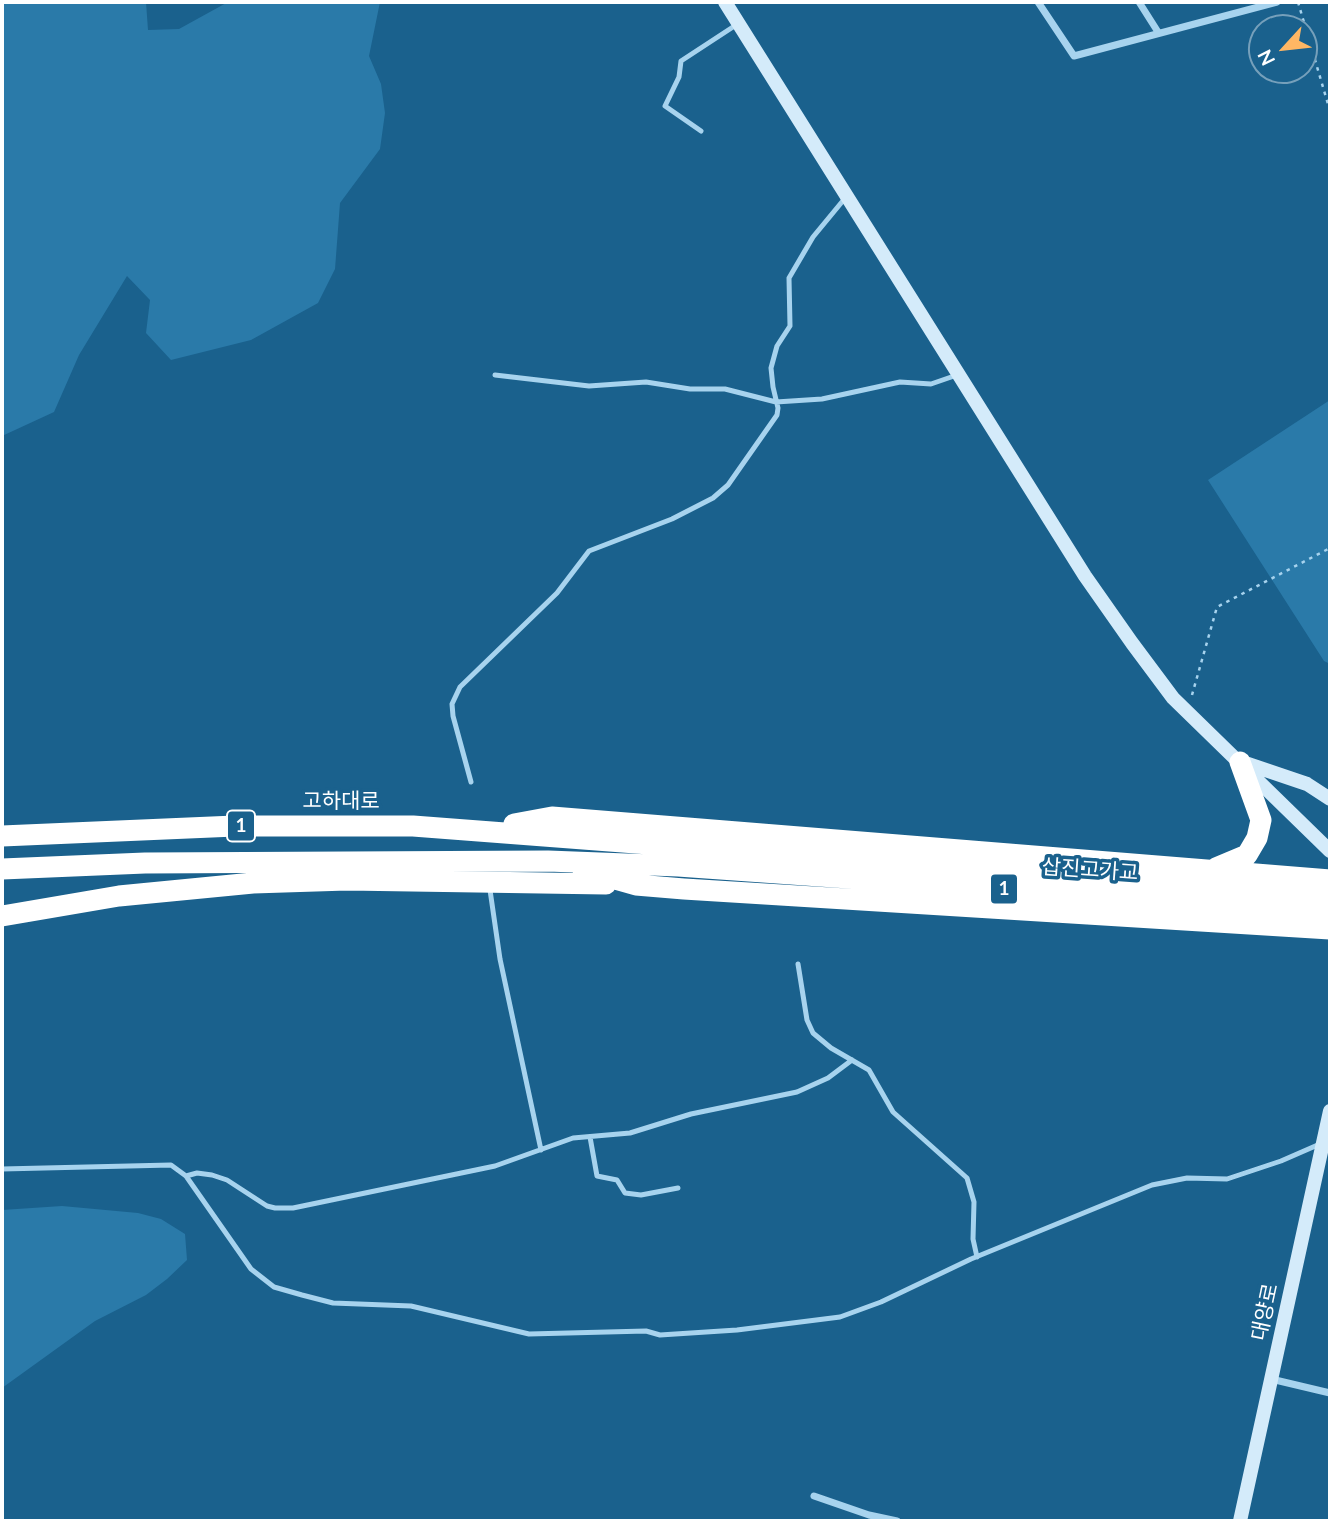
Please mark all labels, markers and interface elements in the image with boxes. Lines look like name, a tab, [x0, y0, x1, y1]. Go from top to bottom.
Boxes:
north arrow	[1248, 14, 1318, 84]
text: N	[1252, 46, 1279, 70]
street label: 고하대로	[302, 788, 380, 814]
road number: 1	[227, 810, 255, 842]
street label: 삽진고가교	[1041, 854, 1139, 886]
road number: 1	[990, 874, 1018, 904]
street label: 대양로	[1247, 1281, 1283, 1343]

